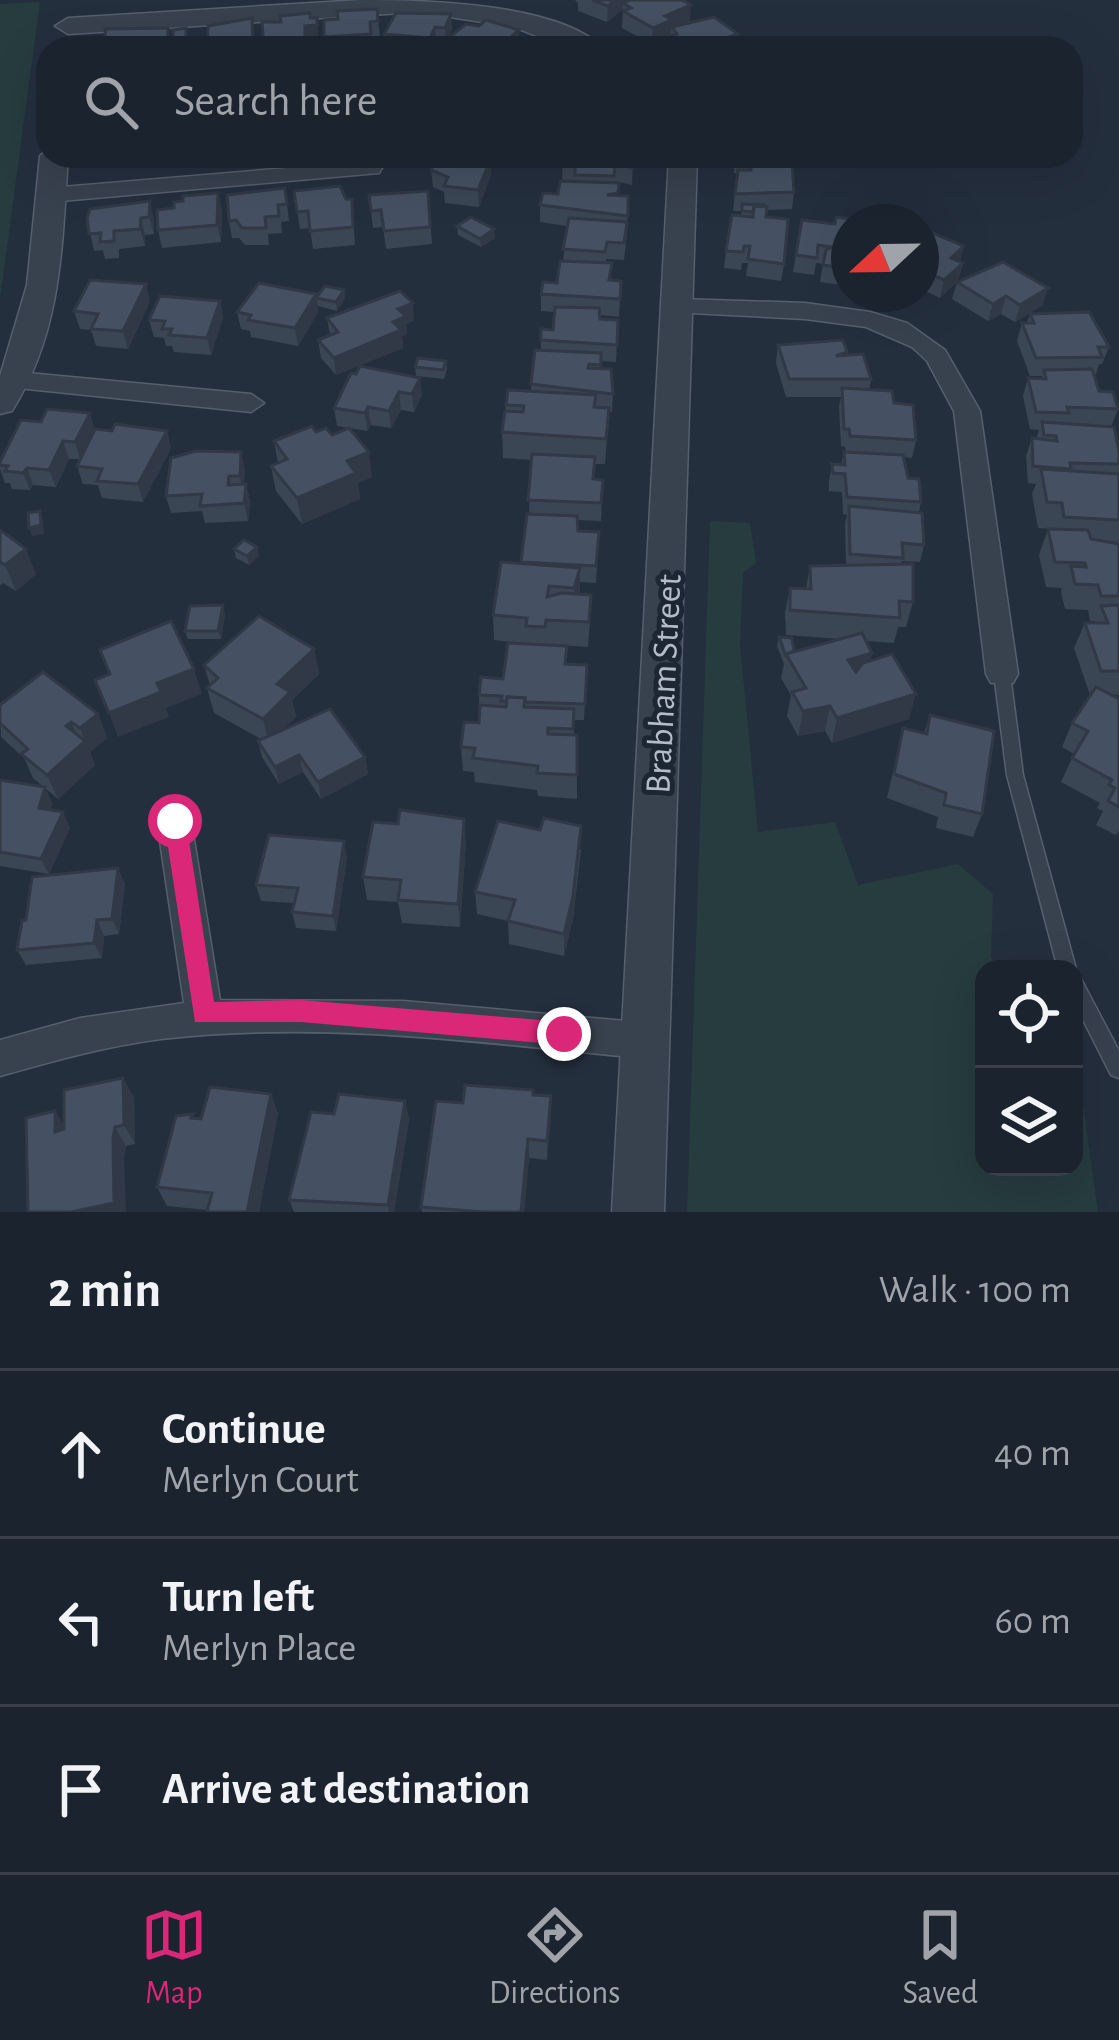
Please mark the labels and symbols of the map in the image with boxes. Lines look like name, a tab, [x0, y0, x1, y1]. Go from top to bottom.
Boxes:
north arrow	[831, 204, 939, 312]
street label: Brabham Street	[640, 573, 688, 795]
route start	[148, 794, 202, 848]
route end	[537, 1007, 591, 1061]

